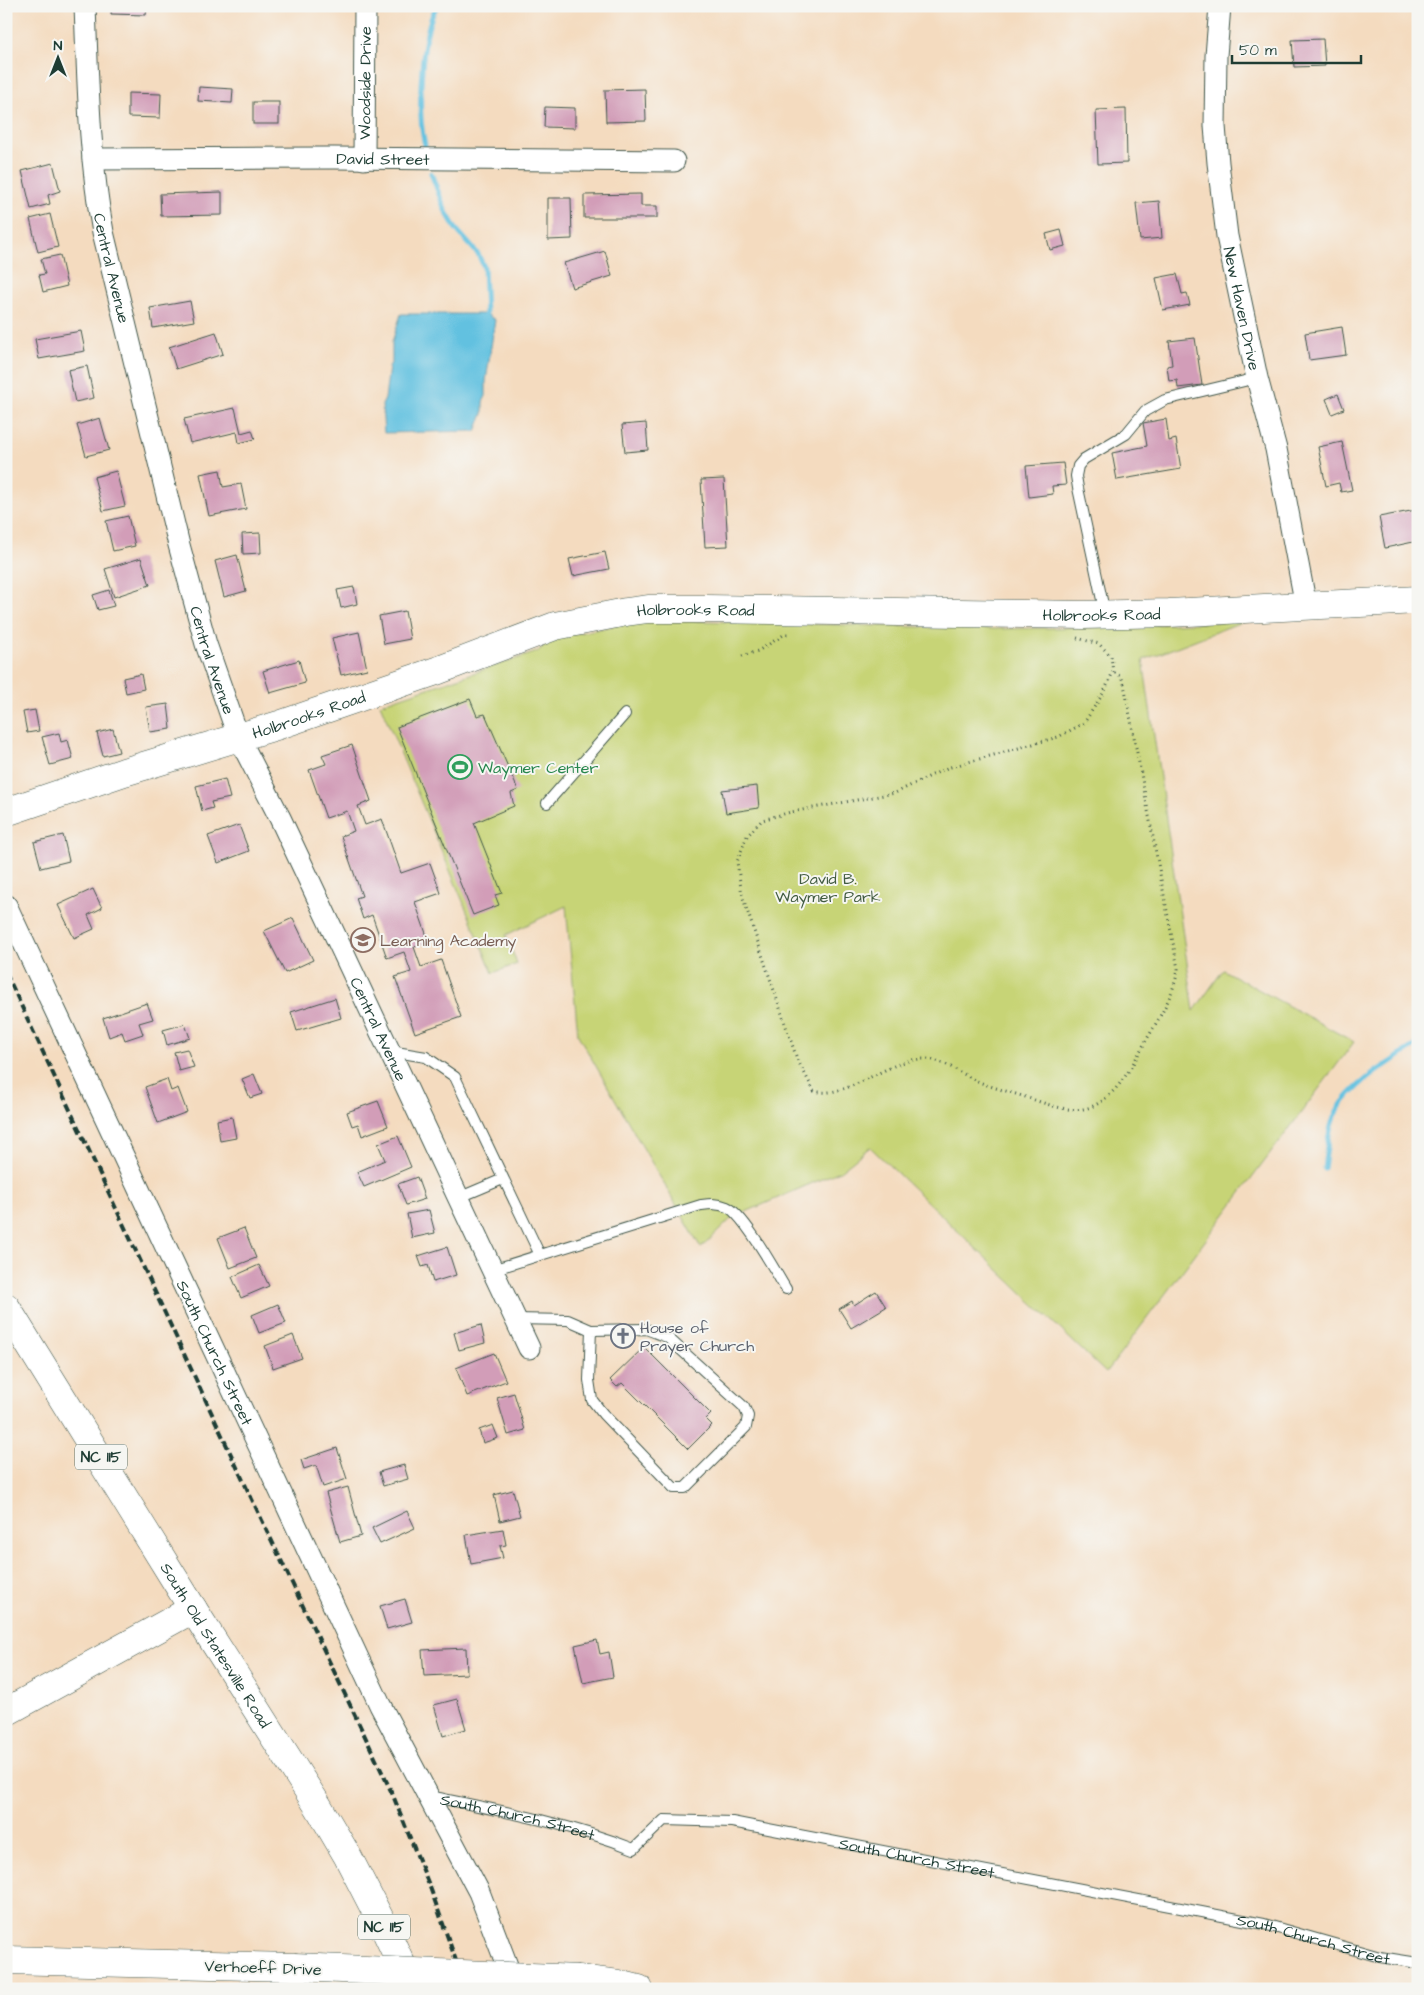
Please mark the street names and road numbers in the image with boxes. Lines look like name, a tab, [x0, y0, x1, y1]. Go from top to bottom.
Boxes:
street label: Woodside Drive	[354, 26, 377, 140]
street label: David Street	[336, 148, 430, 171]
street label: Central Avenue	[88, 212, 135, 326]
street label: New Haven Drive	[1218, 245, 1265, 373]
street label: Holbrooks Road	[635, 599, 755, 622]
street label: Holbrooks Road	[1042, 603, 1161, 627]
street label: Central Avenue	[184, 604, 240, 718]
street label: Holbrooks Road	[250, 686, 368, 744]
street label: Central Avenue	[344, 974, 412, 1085]
street label: South Church Street	[171, 1277, 258, 1430]
road number: NC 115	[75, 1444, 127, 1470]
street label: South Old Statesville Road	[155, 1559, 276, 1732]
street label: South Church Street	[438, 1789, 598, 1847]
street label: South Church Street	[837, 1833, 997, 1884]
street label: South Church Street	[1235, 1909, 1392, 1971]
road number: NC 115	[358, 1914, 410, 1940]
street label: Verhoeff Drive	[204, 1955, 322, 1981]

